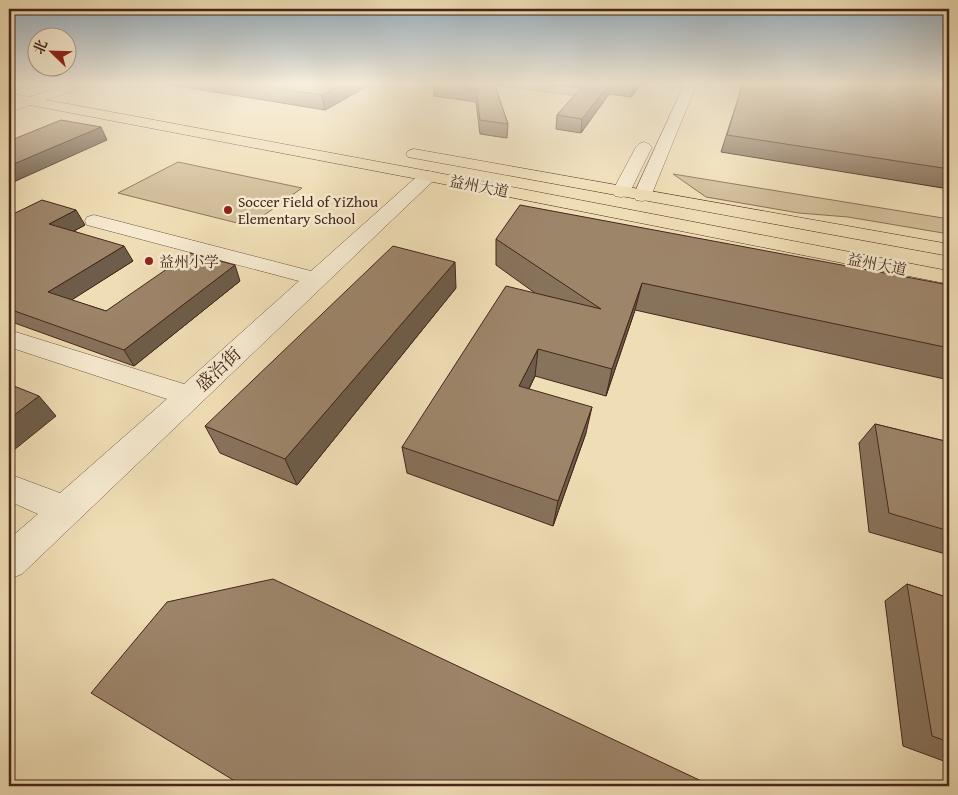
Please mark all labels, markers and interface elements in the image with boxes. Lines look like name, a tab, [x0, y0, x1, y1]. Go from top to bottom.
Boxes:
north arrow	[28, 28, 78, 78]
text: 北	[28, 37, 52, 57]
street label: 益州大道	[448, 170, 510, 202]
place label: Soccer Field of YiZhou Elementary School	[238, 191, 379, 229]
marker: Soccer Field of YiZhou Elementary School	[222, 204, 234, 216]
street label: 益州大道	[846, 248, 908, 280]
place label: 益州小学	[159, 251, 219, 272]
marker: 益州小学	[143, 255, 155, 267]
street label: 盛治街	[189, 341, 247, 397]

